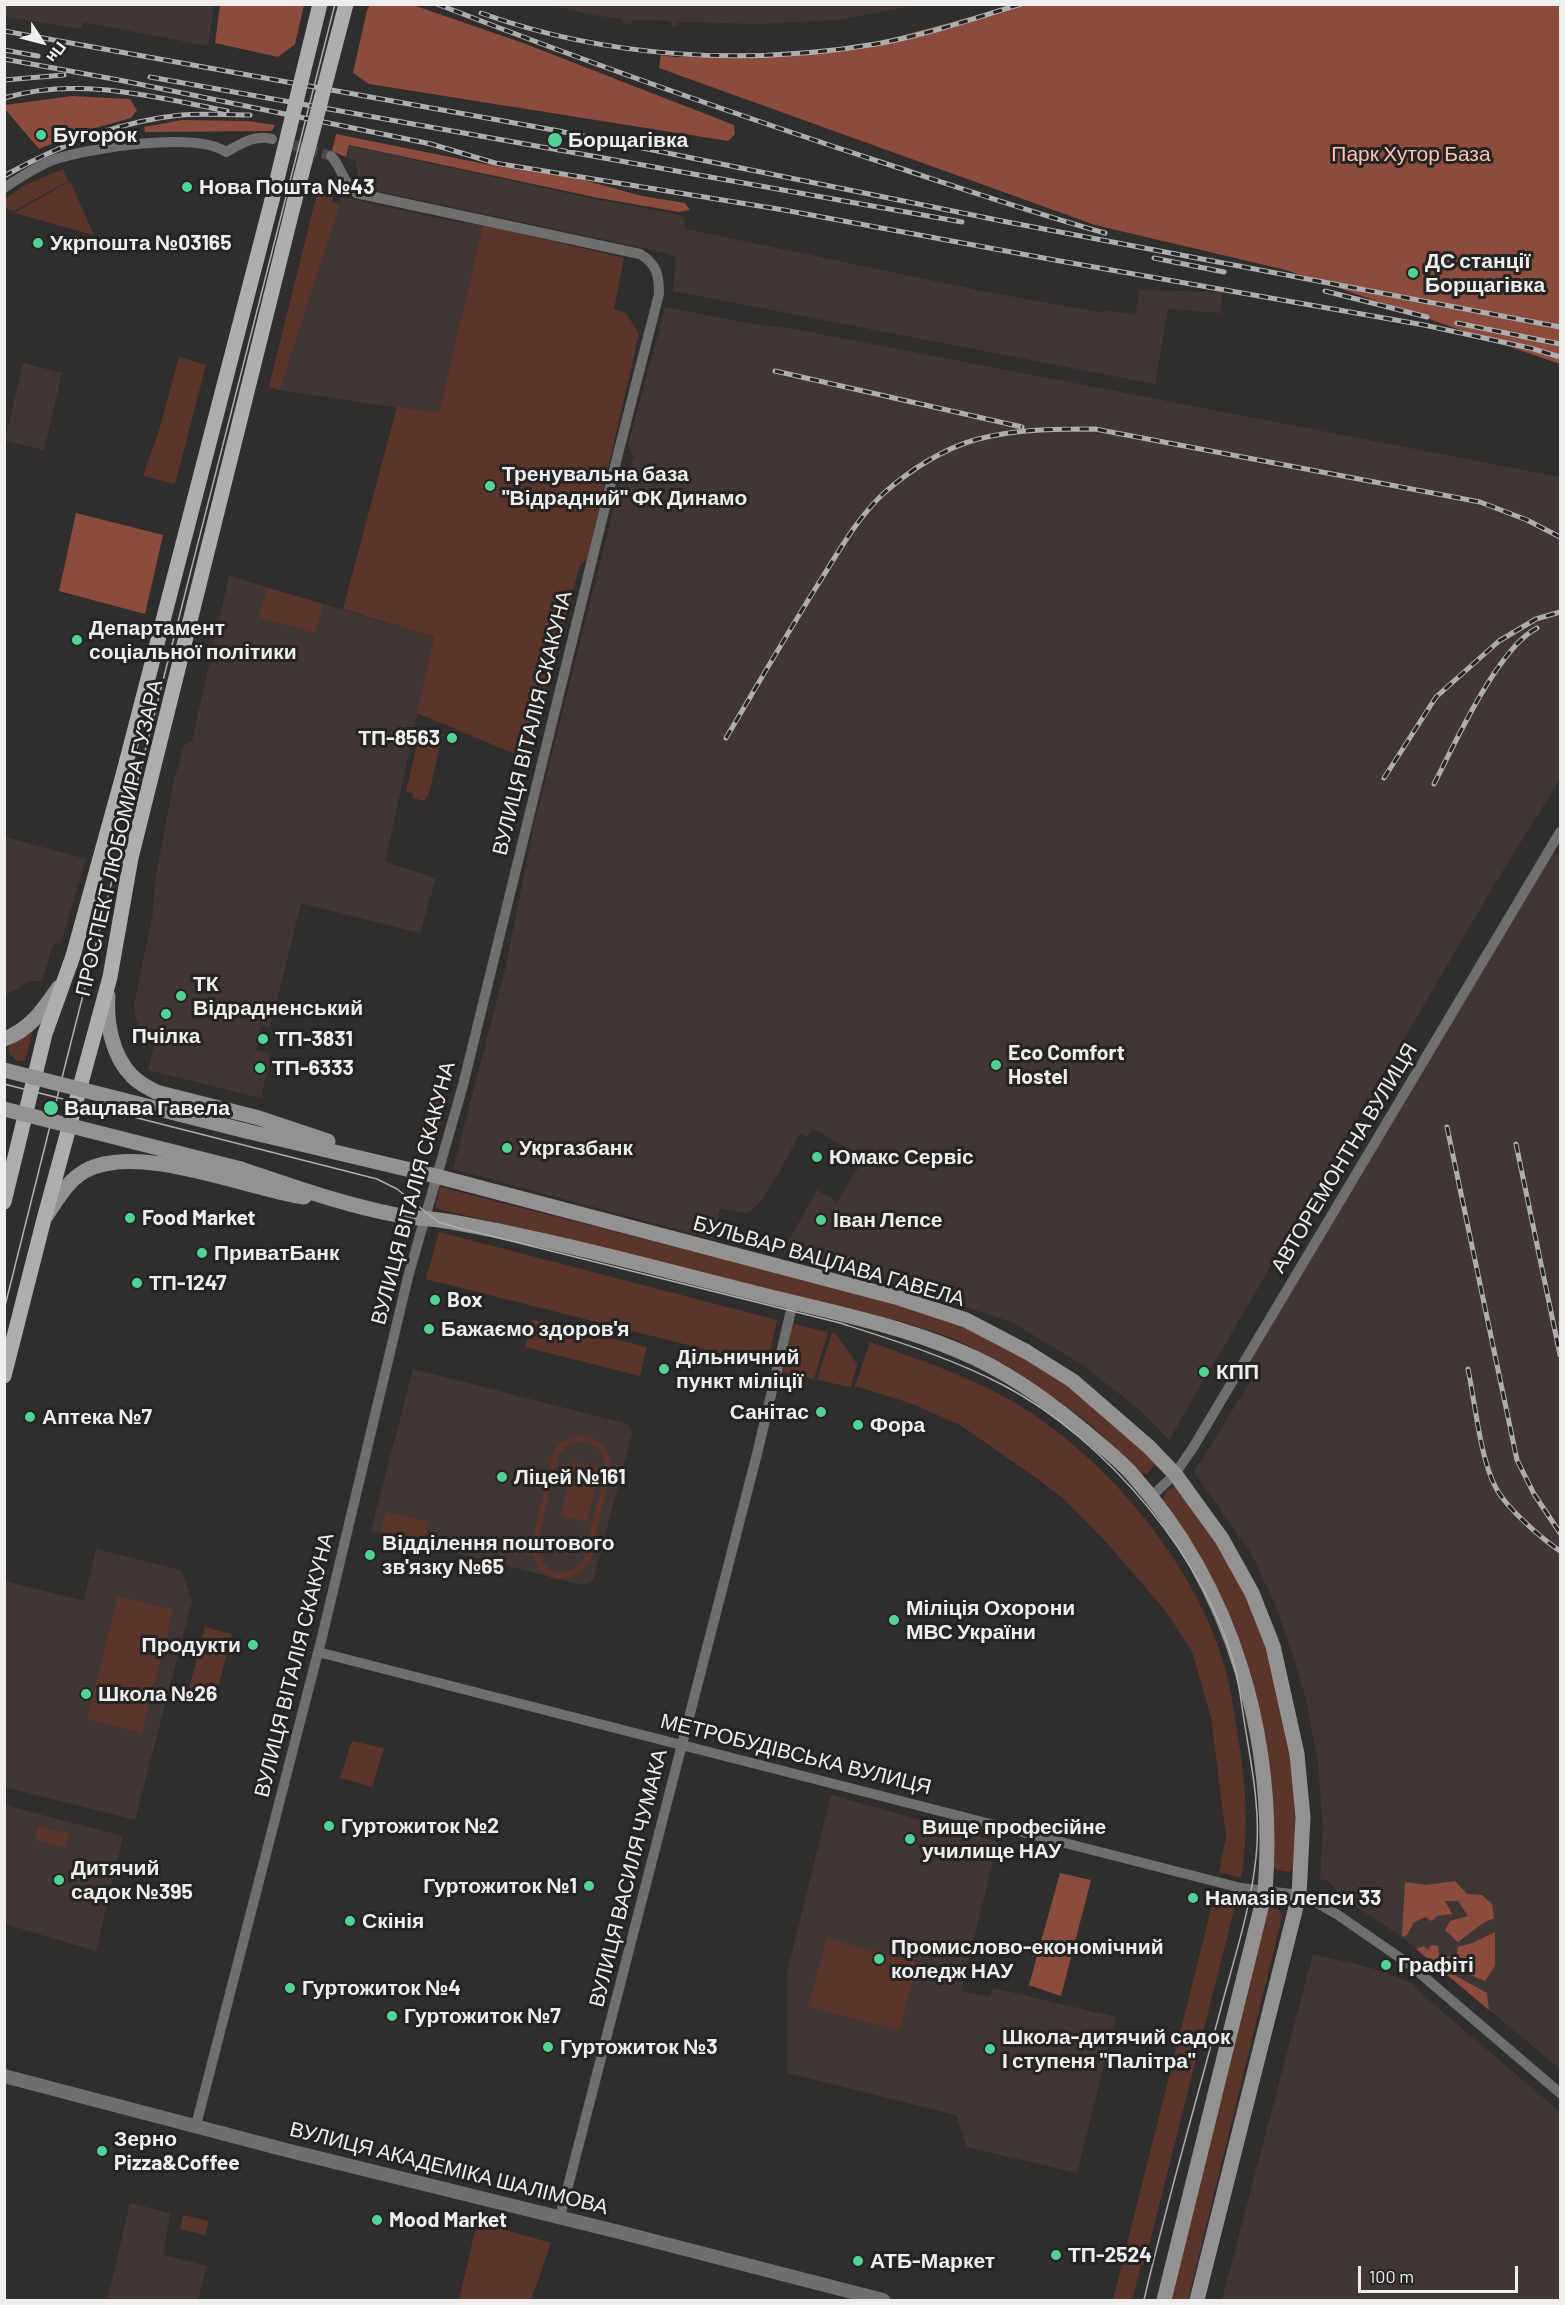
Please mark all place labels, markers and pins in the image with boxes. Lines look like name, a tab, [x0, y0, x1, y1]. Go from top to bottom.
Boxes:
place label: Бугорок	[53, 122, 137, 148]
place label: Борщагівка	[568, 127, 688, 153]
marker: Бугорок	[34, 128, 48, 142]
marker: Борщагівка	[546, 131, 564, 149]
place label: Нова Пошта №43	[199, 174, 375, 200]
marker: Нова Пошта №43	[180, 180, 194, 194]
place label: Укрпошта №03165	[50, 230, 231, 256]
marker: Укрпошта №03165	[31, 236, 45, 250]
place label: ДС станції Борщагівка	[1425, 248, 1545, 298]
marker: ДС станції Борщагівка	[1406, 266, 1420, 280]
place label: Тренувальна база "Відрадний" ФК Динамо	[502, 461, 747, 511]
marker: Тренувальна база "Відрадний" ФК Динамо	[483, 479, 497, 493]
place label: Департамент соціальної політики	[89, 615, 297, 665]
marker: Департамент соціальної політики	[70, 633, 84, 647]
place label: ТП-8563	[358, 725, 440, 751]
marker: ТП-8563	[445, 731, 459, 745]
place label: ТК Відрадненський	[193, 971, 363, 1021]
marker: ТК Відрадненський	[174, 989, 188, 1003]
marker: Пчілка	[159, 1007, 173, 1021]
place label: Пчілка	[132, 1023, 200, 1049]
place label: ТП-3831	[275, 1026, 353, 1052]
marker: ТП-3831	[256, 1032, 270, 1046]
place label: Eco Comfort Hostel	[1008, 1040, 1125, 1090]
place label: ТП-6333	[272, 1055, 354, 1081]
marker: Eco Comfort Hostel	[989, 1058, 1003, 1072]
marker: ТП-6333	[253, 1061, 267, 1075]
place label: Вацлава Гавела	[64, 1095, 230, 1121]
marker: Вацлава Гавела	[42, 1099, 60, 1117]
place label: Укргазбанк	[519, 1135, 633, 1161]
marker: Укргазбанк	[500, 1141, 514, 1155]
place label: Юмакс Сервіс	[829, 1144, 974, 1170]
marker: Юмакс Сервіс	[810, 1150, 824, 1164]
place label: Food Market	[142, 1205, 256, 1231]
place label: Іван Лепсе	[833, 1207, 942, 1233]
marker: Food Market	[123, 1211, 137, 1225]
marker: Іван Лепсе	[814, 1213, 828, 1227]
place label: ПриватБанк	[214, 1240, 339, 1266]
marker: ПриватБанк	[195, 1246, 209, 1260]
place label: ТП-1247	[149, 1270, 226, 1296]
marker: ТП-1247	[130, 1276, 144, 1290]
place label: Box	[447, 1287, 482, 1313]
marker: Box	[428, 1293, 442, 1307]
place label: Бажаємо здоров'я	[441, 1316, 629, 1342]
marker: Бажаємо здоров'я	[422, 1322, 436, 1336]
place label: Дільничний пункт міліції	[676, 1344, 803, 1394]
place label: КПП	[1216, 1359, 1259, 1385]
marker: Дільничний пункт міліції	[657, 1362, 671, 1376]
marker: КПП	[1197, 1365, 1211, 1379]
place label: Санітас	[730, 1399, 809, 1425]
place label: Аптека №7	[42, 1404, 152, 1430]
marker: Санітас	[814, 1405, 828, 1419]
marker: Аптека №7	[23, 1410, 37, 1424]
place label: Фора	[870, 1412, 925, 1438]
marker: Фора	[851, 1418, 865, 1432]
place label: Ліцей №161	[514, 1464, 626, 1490]
marker: Ліцей №161	[495, 1470, 509, 1484]
place label: Відділення поштового зв'язку №65	[382, 1530, 615, 1580]
marker: Відділення поштового зв'язку №65	[363, 1548, 377, 1562]
place label: Міліція Охорони МВС України	[906, 1595, 1075, 1645]
marker: Міліція Охорони МВС України	[887, 1613, 901, 1627]
place label: Продукти	[142, 1632, 241, 1658]
marker: Продукти	[246, 1638, 260, 1652]
place label: Школа №26	[98, 1681, 217, 1707]
marker: Школа №26	[79, 1687, 93, 1701]
place label: Гуртожиток №2	[341, 1813, 499, 1839]
place label: Вище професійне училище НАУ	[922, 1814, 1106, 1864]
marker: Гуртожиток №2	[322, 1819, 336, 1833]
marker: Вище професійне училище НАУ	[903, 1832, 917, 1846]
place label: Дитячий садок №395	[71, 1855, 193, 1905]
marker: Дитячий садок №395	[52, 1873, 66, 1887]
place label: Гуртожиток №1	[423, 1873, 577, 1899]
marker: Гуртожиток №1	[582, 1879, 596, 1893]
place label: Намазів лепси 33	[1205, 1885, 1381, 1911]
marker: Намазів лепси 33	[1186, 1891, 1200, 1905]
place label: Скінія	[362, 1908, 424, 1934]
marker: Скінія	[343, 1914, 357, 1928]
place label: Промислово-економічний коледж НАУ	[891, 1934, 1164, 1984]
marker: Промислово-економічний коледж НАУ	[872, 1952, 886, 1966]
place label: Графіті	[1398, 1952, 1474, 1978]
marker: Графіті	[1379, 1958, 1393, 1972]
place label: Гуртожиток №4	[302, 1975, 461, 2001]
marker: Гуртожиток №4	[283, 1981, 297, 1995]
place label: Гуртожиток №7	[404, 2003, 561, 2029]
marker: Гуртожиток №7	[385, 2009, 399, 2023]
place label: Школа-дитячий садок І ступеня "Палітра"	[1002, 2024, 1231, 2074]
place label: Гуртожиток №3	[560, 2034, 718, 2060]
marker: Гуртожиток №3	[541, 2040, 555, 2054]
marker: Школа-дитячий садок І ступеня "Палітра"	[983, 2042, 997, 2056]
place label: Зерно Pizza&Coffee	[114, 2126, 240, 2176]
marker: Зерно Pizza&Coffee	[95, 2144, 109, 2158]
place label: Mood Market	[389, 2207, 507, 2233]
marker: Mood Market	[370, 2213, 384, 2227]
place label: ТП-2524	[1068, 2242, 1152, 2268]
place label: АТБ-Маркет	[870, 2248, 995, 2274]
marker: ТП-2524	[1049, 2248, 1063, 2262]
marker: АТБ-Маркет	[851, 2254, 865, 2268]

